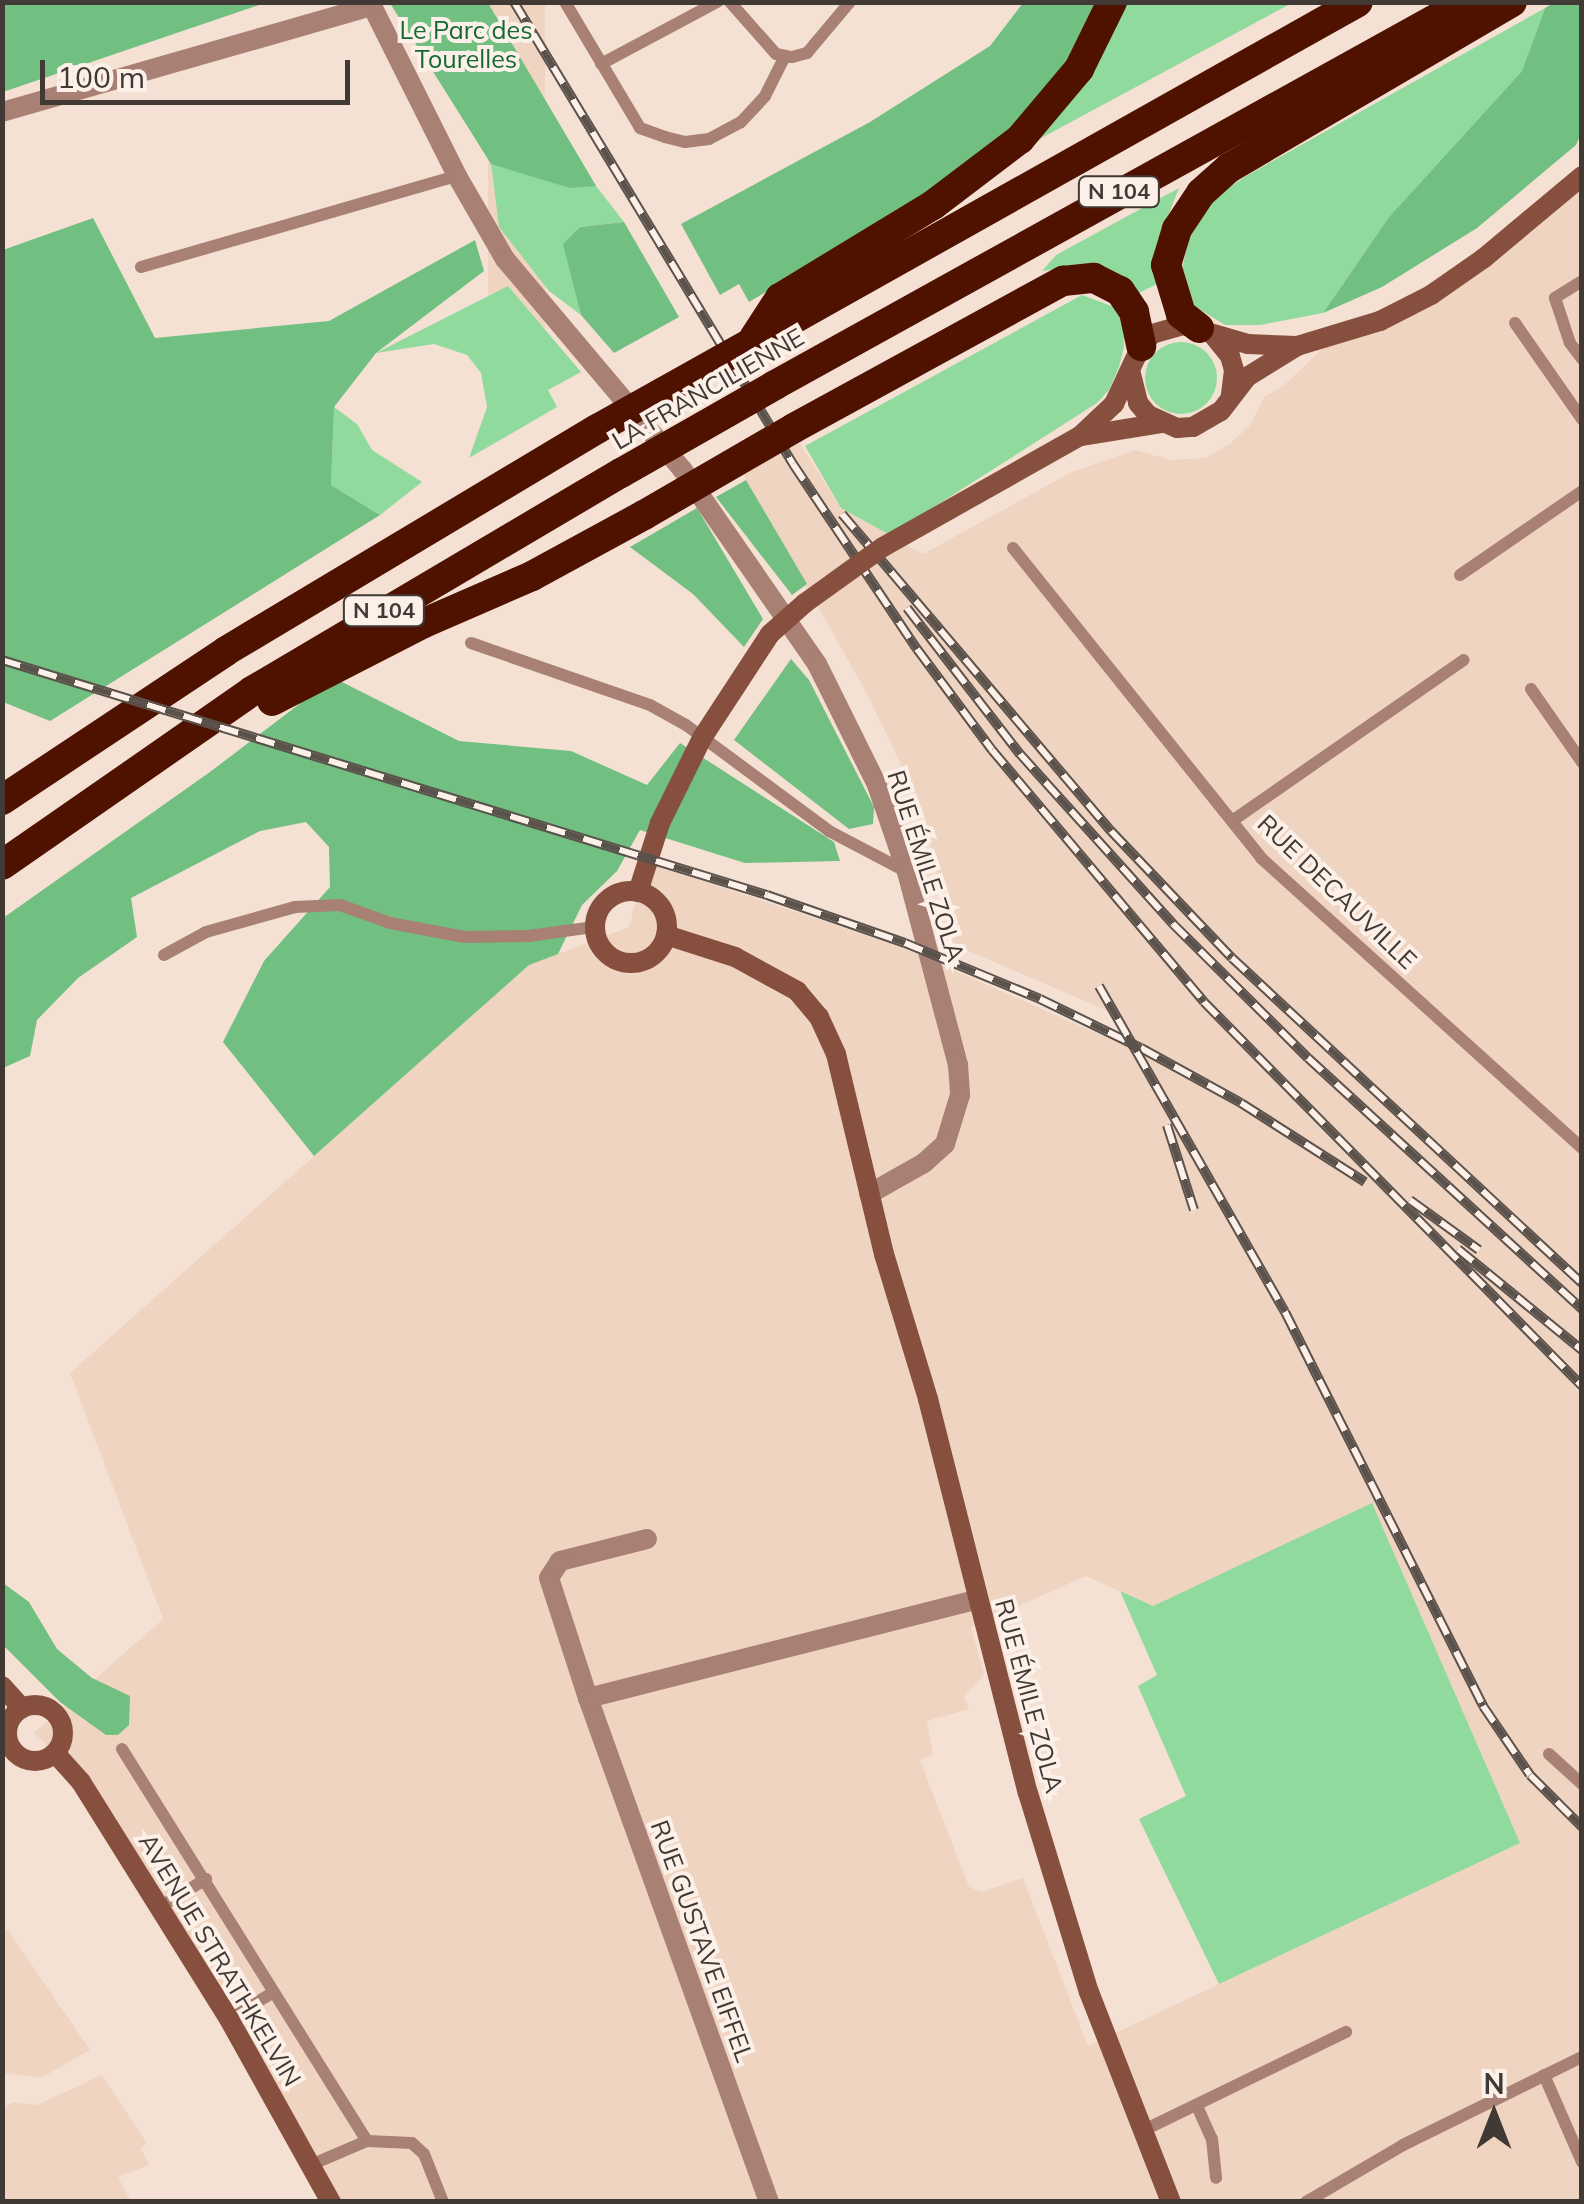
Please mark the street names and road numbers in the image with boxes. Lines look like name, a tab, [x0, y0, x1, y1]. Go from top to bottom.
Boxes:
road number: N 104	[1076, 175, 1162, 209]
street label: LA FRANCILIENNE	[607, 322, 809, 456]
road number: N 104	[342, 594, 426, 628]
street label: RUE ÉMILE ZOLA	[881, 766, 971, 966]
street label: RUE DECAUVILLE	[1251, 809, 1423, 975]
street label: RUE ÉMILE ZOLA	[989, 1596, 1069, 1796]
street label: RUE GUSTAVE EIFFEL	[644, 1816, 760, 2066]
street label: AVENUE STRATHKELVIN	[133, 1828, 307, 2092]

